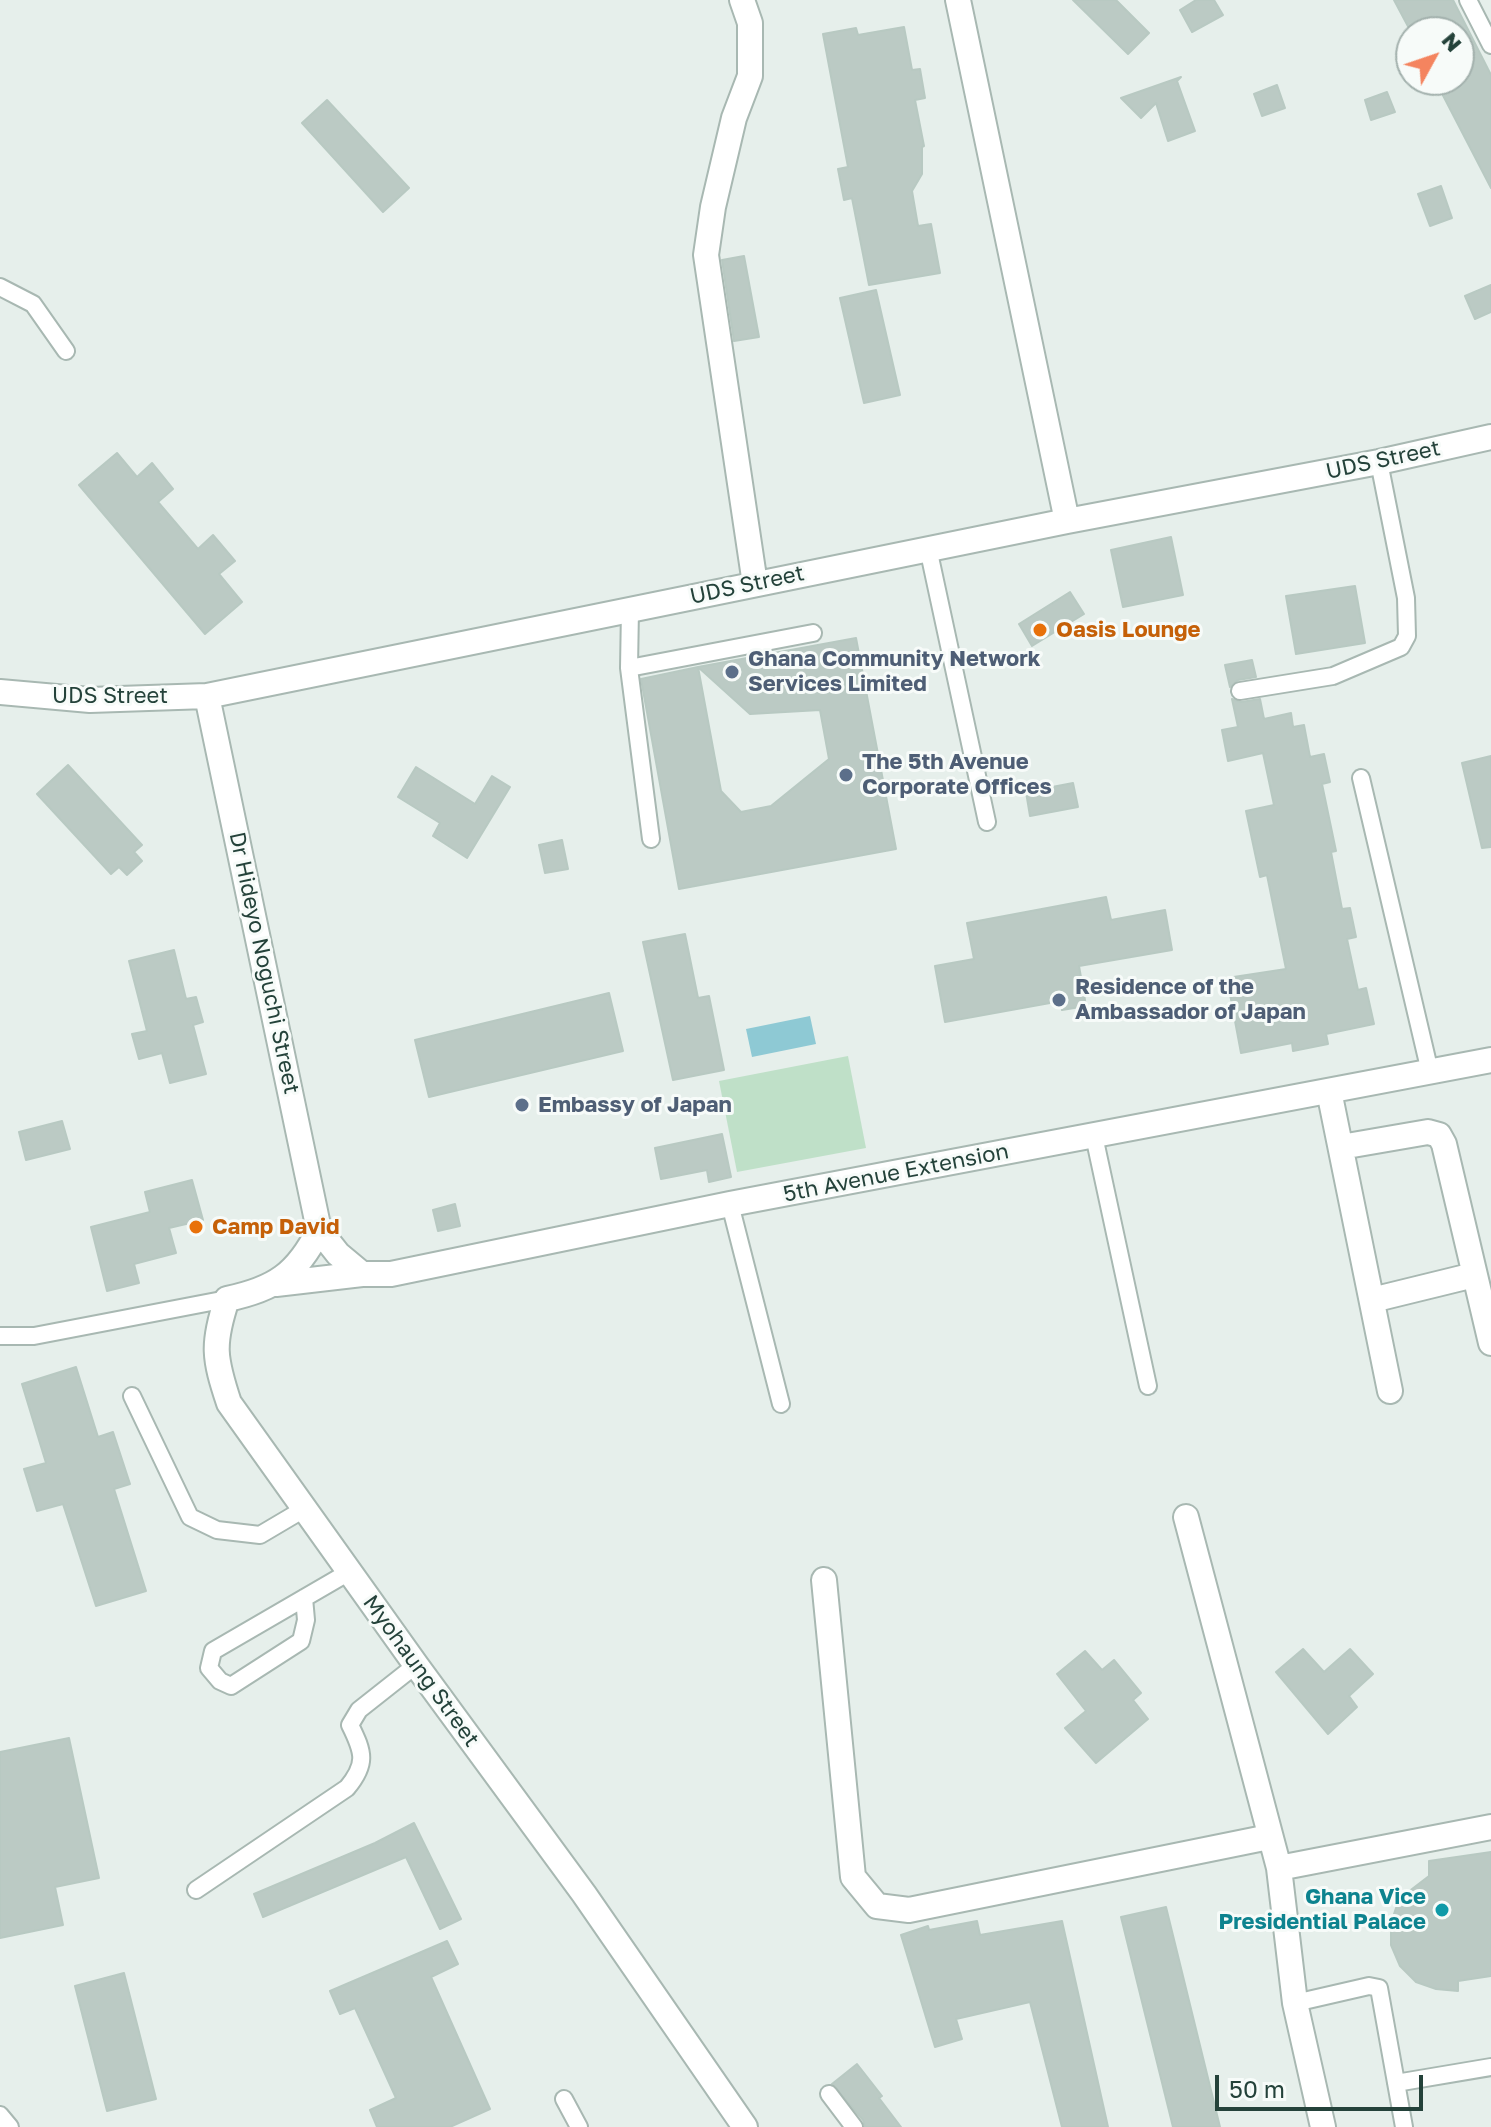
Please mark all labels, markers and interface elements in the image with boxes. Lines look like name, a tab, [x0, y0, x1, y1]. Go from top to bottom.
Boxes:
north arrow	[1395, 16, 1475, 96]
text: N	[1437, 26, 1468, 57]
street label: UDS Street	[1323, 435, 1443, 485]
street label: UDS Street	[687, 560, 807, 610]
place label: Oasis Lounge	[1056, 617, 1201, 643]
marker: Oasis Lounge	[1031, 621, 1049, 639]
place label: Ghana Community Network Services Limited	[748, 646, 1041, 698]
marker: Ghana Community Network Services Limited	[723, 663, 741, 681]
street label: UDS Street	[52, 683, 168, 709]
place label: The 5th Avenue Corporate Offices	[862, 749, 1052, 800]
marker: The 5th Avenue Corporate Offices	[837, 766, 855, 784]
street label: Dr Hideyo Noguchi Street	[223, 830, 305, 1096]
place label: Residence of the Ambassador of Japan	[1075, 974, 1306, 1026]
marker: Residence of the Ambassador of Japan	[1050, 991, 1068, 1009]
place label: Embassy of Japan	[538, 1092, 732, 1118]
marker: Embassy of Japan	[513, 1096, 531, 1114]
street label: 5th Avenue Extension	[781, 1138, 1011, 1208]
place label: Camp David	[212, 1214, 340, 1240]
marker: Camp David	[187, 1218, 205, 1236]
street label: Myohaung Street	[357, 1590, 485, 1752]
place label: Ghana Vice Presidential Palace	[1218, 1884, 1426, 1936]
marker: Ghana Vice Presidential Palace	[1433, 1901, 1451, 1919]
scale bar	[1219, 2059, 1427, 2109]
text: 50 m	[1229, 2074, 1285, 2103]

